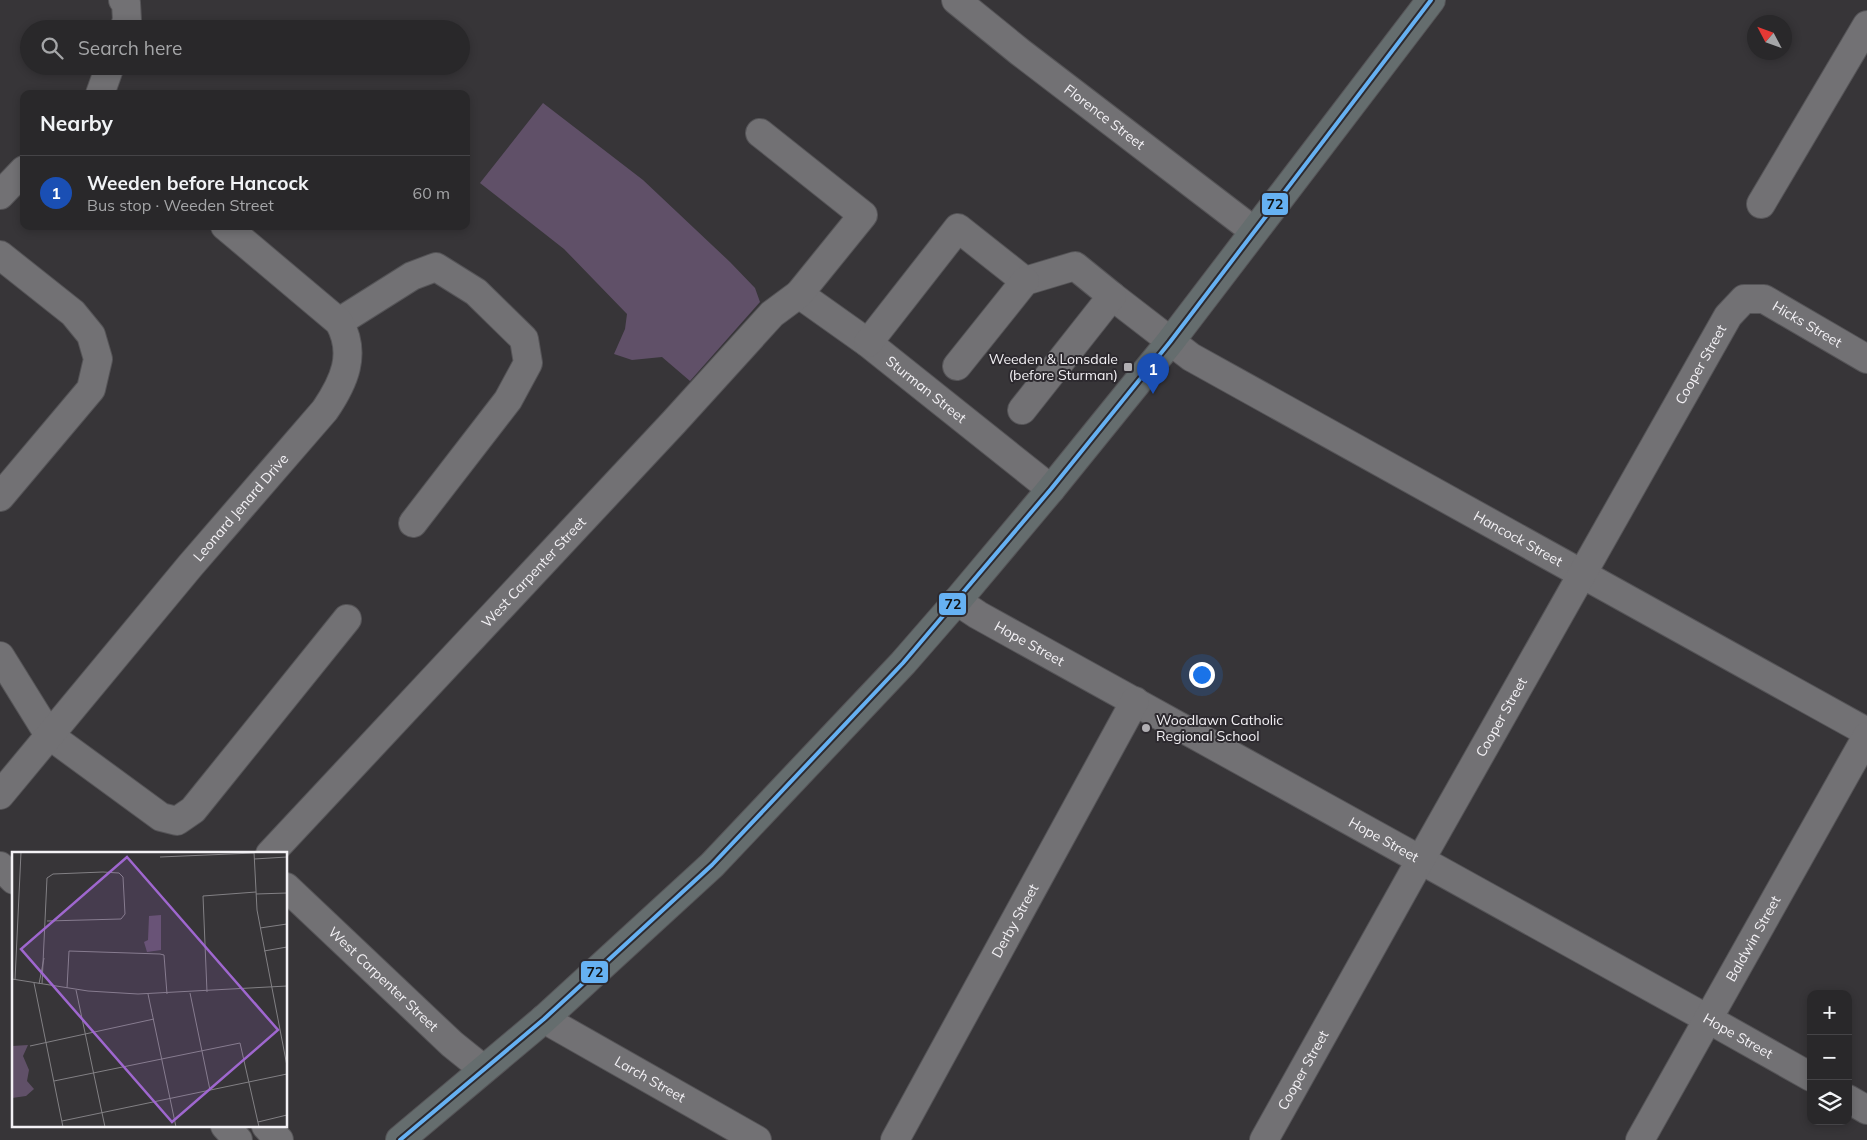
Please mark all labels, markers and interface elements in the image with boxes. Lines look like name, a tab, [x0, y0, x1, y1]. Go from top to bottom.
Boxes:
north arrow	[1747, 15, 1792, 60]
search box	[20, 20, 470, 75]
icon: search	[38, 34, 66, 62]
text: Search here	[78, 36, 182, 60]
street label: Florence Street	[1061, 80, 1149, 153]
text: Nearby	[40, 110, 113, 136]
text: Weeden before Hancock	[87, 171, 309, 195]
text: 1	[51, 183, 61, 203]
text: 60 m	[413, 183, 450, 203]
line badge: 72	[1261, 192, 1289, 216]
text: Bus stop · Weeden Street	[87, 195, 274, 215]
text: 72	[1267, 195, 1283, 213]
street label: Hicks Street	[1769, 297, 1845, 351]
street label: Cooper Street	[1671, 321, 1730, 407]
place label: Weeden & Lonsdale (before Sturman)	[989, 350, 1118, 384]
street label: Sturman Street	[882, 352, 970, 427]
pin: 1	[1137, 353, 1169, 394]
marker: Weeden & Lonsdale (before Sturman)	[1122, 361, 1134, 373]
street label: Leonard Jenard Drive	[189, 450, 292, 565]
street label: Hancock Street	[1471, 507, 1566, 570]
street label: West Carpenter Street	[478, 513, 590, 631]
line badge: 72	[938, 592, 967, 616]
text: 72	[945, 595, 961, 613]
street label: Hope Street	[991, 617, 1068, 670]
your location	[1189, 662, 1215, 688]
street label: Cooper Street	[1472, 674, 1531, 760]
place label: Woodlawn Catholic Regional School	[1156, 711, 1283, 745]
marker: Woodlawn Catholic Regional School	[1140, 722, 1152, 734]
street label: Hope Street	[1346, 813, 1422, 866]
inset map	[12, 852, 288, 1128]
street label: Derby Street	[988, 881, 1042, 961]
street label: Baldwin Street	[1722, 892, 1785, 985]
street label: West Carpenter Street	[325, 923, 442, 1035]
line badge: 72	[580, 960, 609, 984]
text: 72	[587, 963, 603, 981]
map controls	[1807, 990, 1852, 1125]
button: +	[1807, 990, 1852, 1035]
street label: Hope Street	[1700, 1009, 1776, 1063]
street label: Cooper Street	[1274, 1027, 1333, 1113]
button: −	[1807, 1035, 1852, 1080]
street label: Larch Street	[611, 1052, 689, 1107]
button: layers	[1807, 1080, 1852, 1125]

